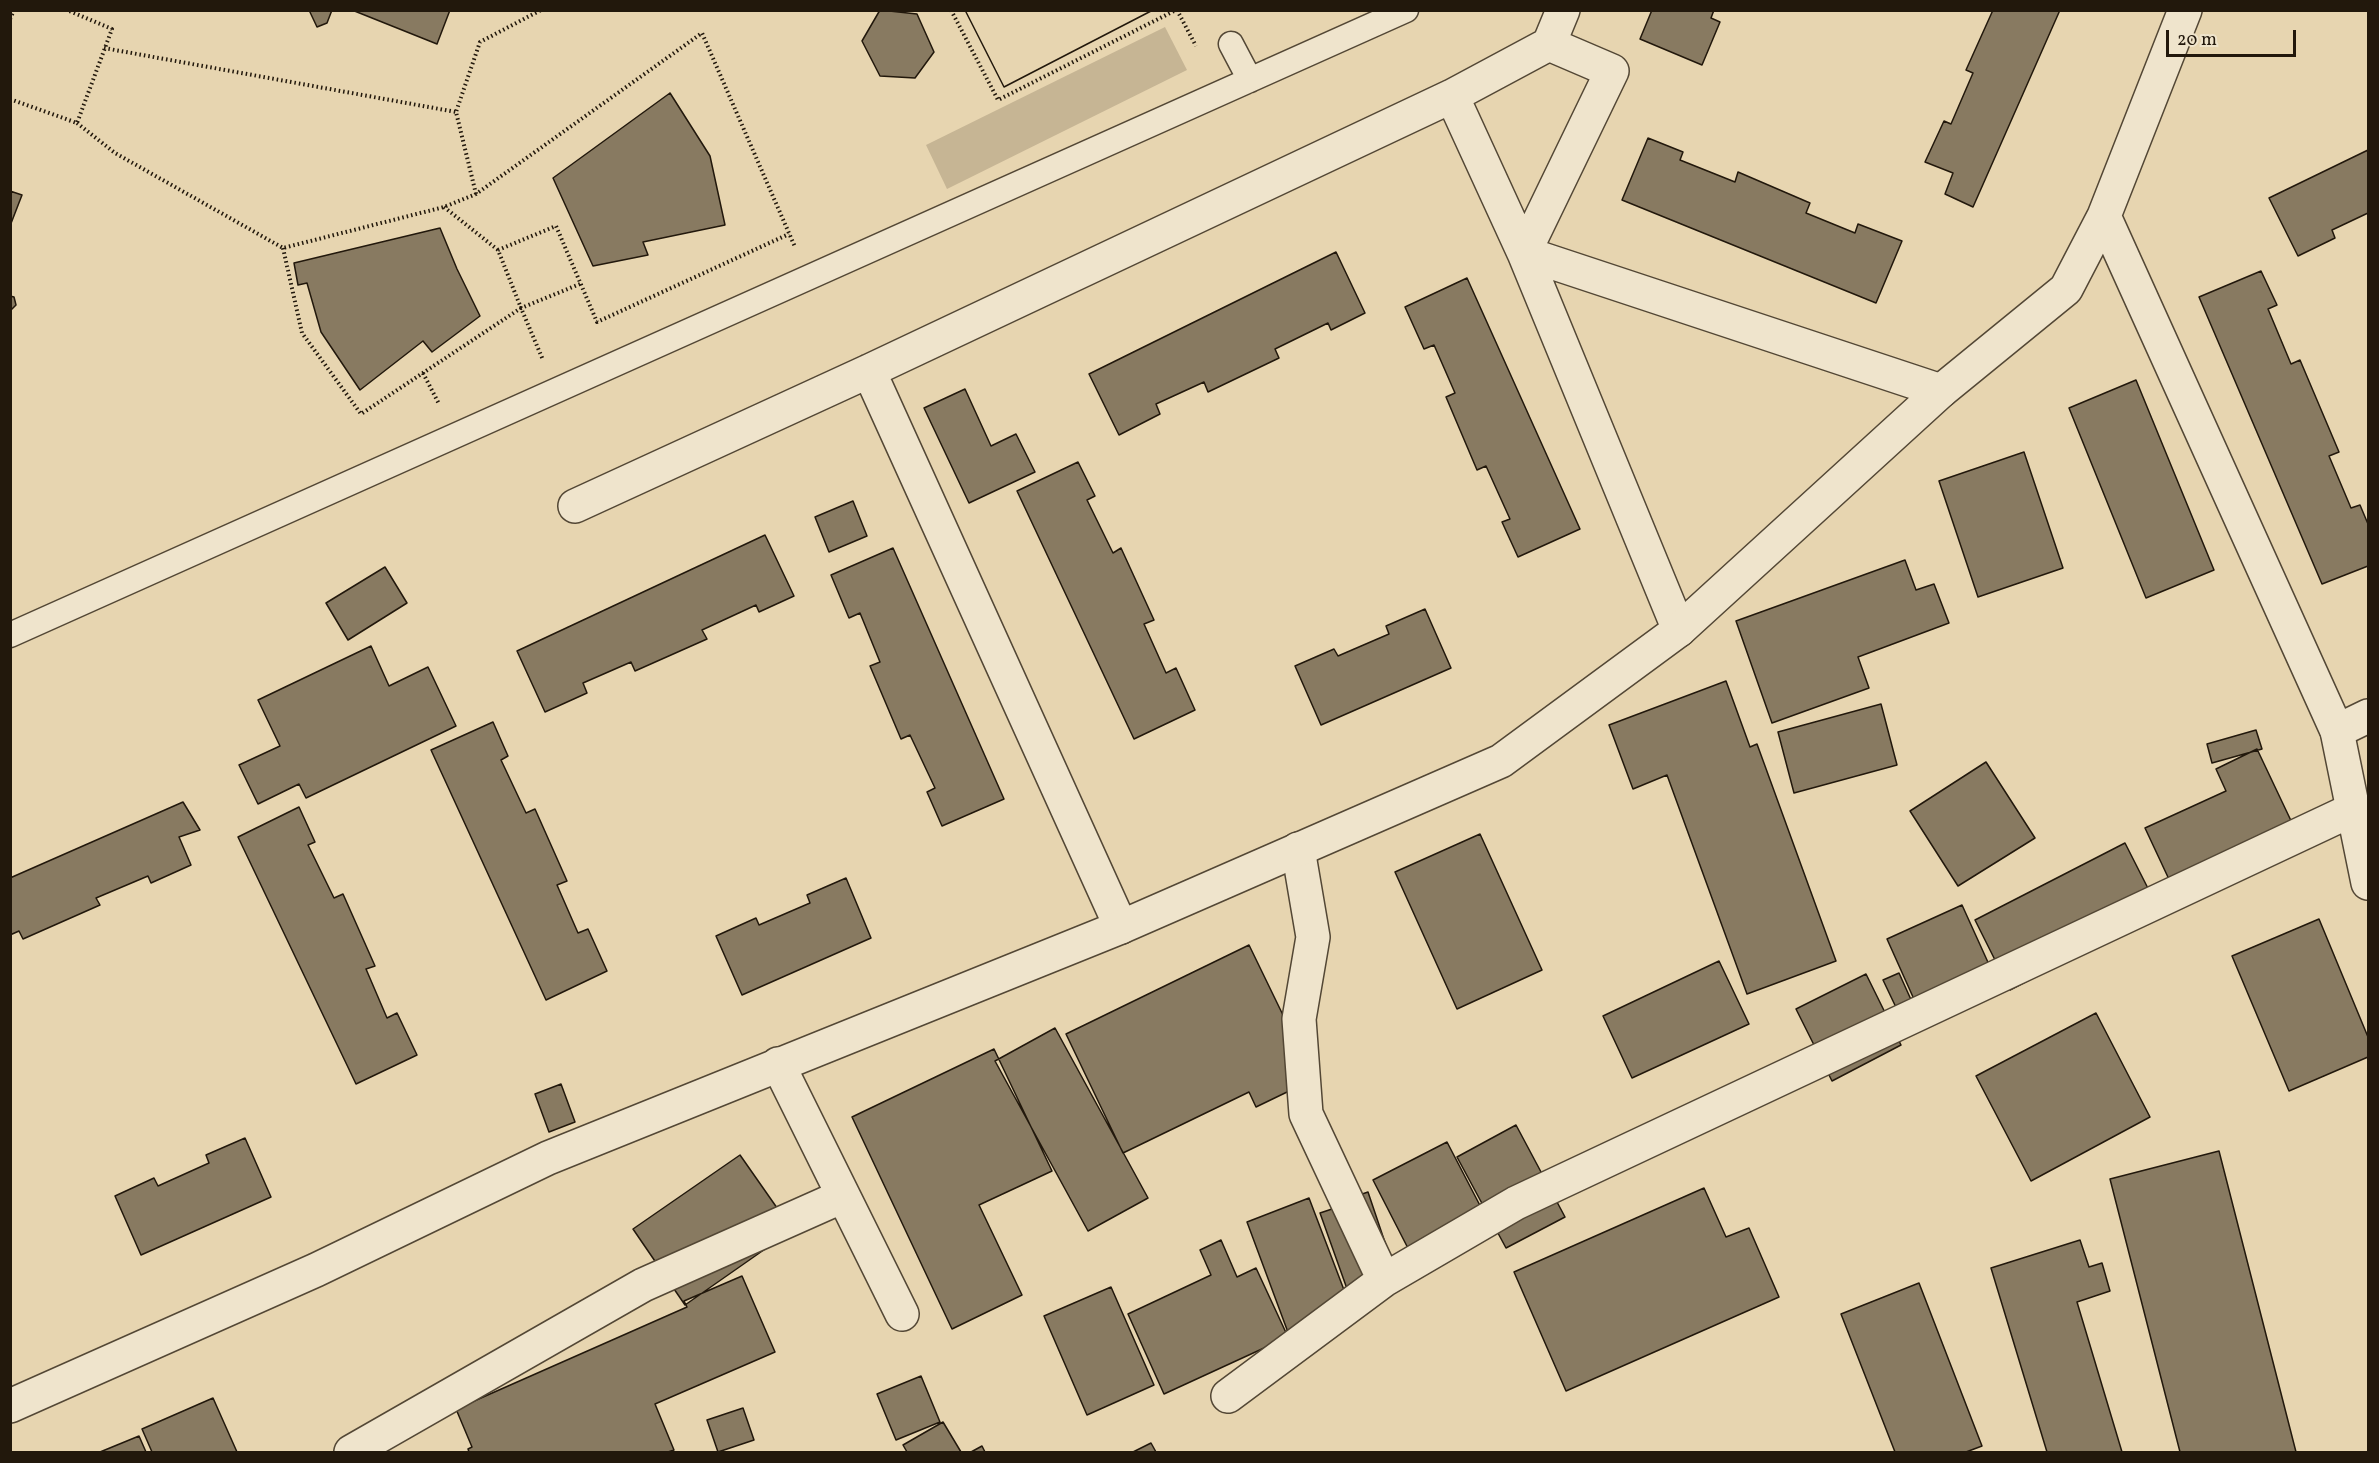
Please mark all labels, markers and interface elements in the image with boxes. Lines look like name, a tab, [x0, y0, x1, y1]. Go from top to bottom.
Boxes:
scale bar	[2169, 18, 2300, 56]
text: 20 m	[2177, 28, 2217, 53]

